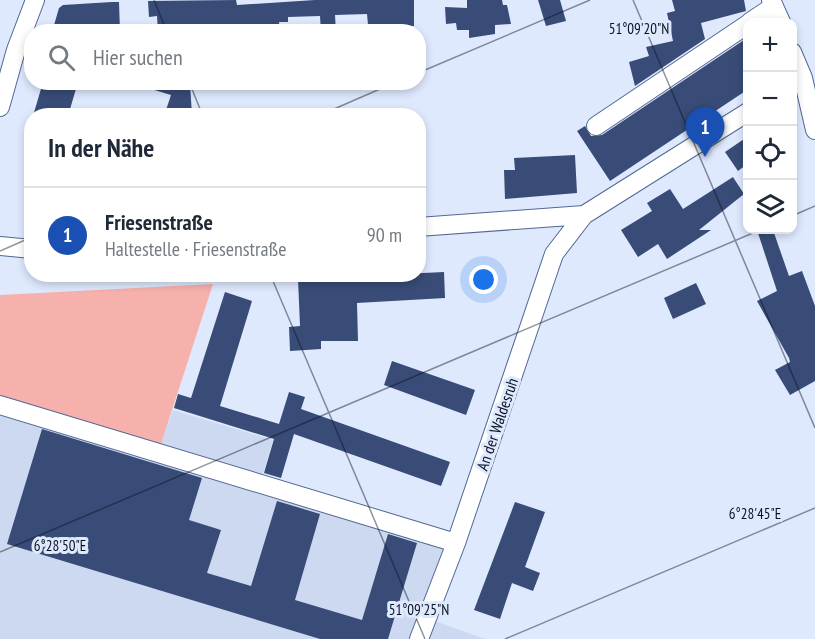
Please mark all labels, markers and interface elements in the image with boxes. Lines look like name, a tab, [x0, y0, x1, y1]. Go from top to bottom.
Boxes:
map controls	[743, 18, 797, 234]
button: +	[743, 18, 797, 72]
text: 51°09'20"N	[609, 19, 669, 38]
search box	[24, 24, 426, 90]
icon: search	[45, 41, 78, 74]
text: Hier suchen	[93, 43, 183, 71]
button: −	[743, 72, 797, 126]
pin: 1	[686, 108, 724, 157]
button: locate	[743, 126, 797, 180]
text: In der Nähe	[48, 131, 154, 164]
button: layers	[743, 180, 797, 234]
text: Friesenstraße	[105, 208, 213, 236]
text: 1	[63, 222, 72, 248]
text: 90 m	[367, 222, 402, 248]
text: Haltestelle · Friesenstraße	[105, 236, 287, 262]
your location	[469, 265, 498, 294]
street label: An der Waldesruh	[472, 375, 522, 473]
text: 6°28'45"E	[729, 504, 781, 523]
text: 6°28'50"E	[34, 536, 86, 555]
text: 51°09'25"N	[389, 600, 449, 619]

